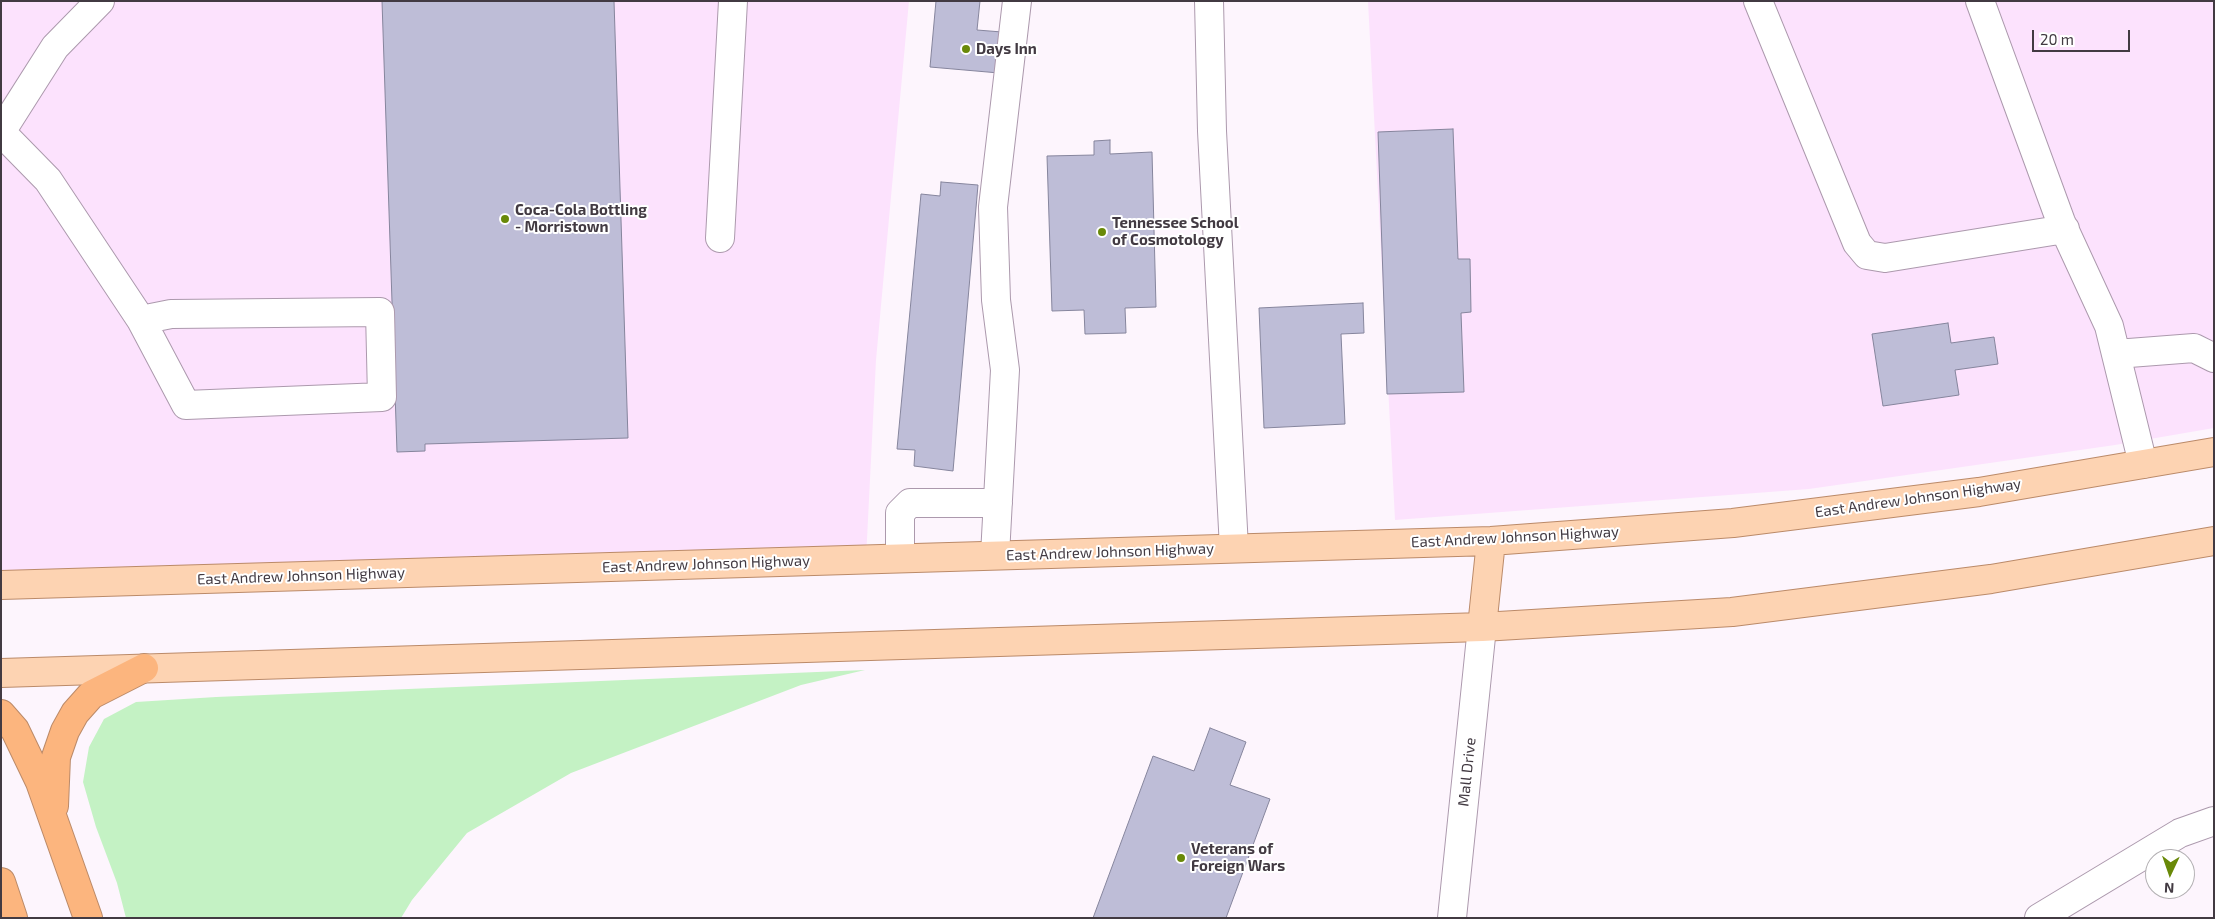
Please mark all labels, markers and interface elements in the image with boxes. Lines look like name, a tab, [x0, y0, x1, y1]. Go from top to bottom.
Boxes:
scale bar	[2035, 20, 2132, 52]
text: 20 m	[2040, 30, 2074, 48]
place label: Days Inn	[976, 40, 1037, 58]
marker: Days Inn	[960, 43, 972, 55]
place label: Coca-Cola Bottling - Morristown	[515, 201, 647, 236]
marker: Coca-Cola Bottling - Morristown	[499, 213, 511, 225]
place label: Tennessee School of Cosmotology	[1112, 214, 1239, 249]
marker: Tennessee School of Cosmotology	[1096, 226, 1108, 238]
street label: East Andrew Johnson Highway	[1814, 475, 2022, 521]
street label: East Andrew Johnson Highway	[1411, 523, 1619, 551]
street label: East Andrew Johnson Highway	[1006, 539, 1214, 565]
street label: East Andrew Johnson Highway	[602, 551, 810, 577]
street label: East Andrew Johnson Highway	[197, 563, 405, 589]
street label: Mall Drive	[1454, 737, 1480, 807]
place label: Veterans of Foreign Wars	[1191, 840, 1285, 875]
north arrow	[2145, 849, 2195, 899]
marker: Veterans of Foreign Wars	[1175, 852, 1187, 864]
text: N	[2164, 880, 2175, 897]

